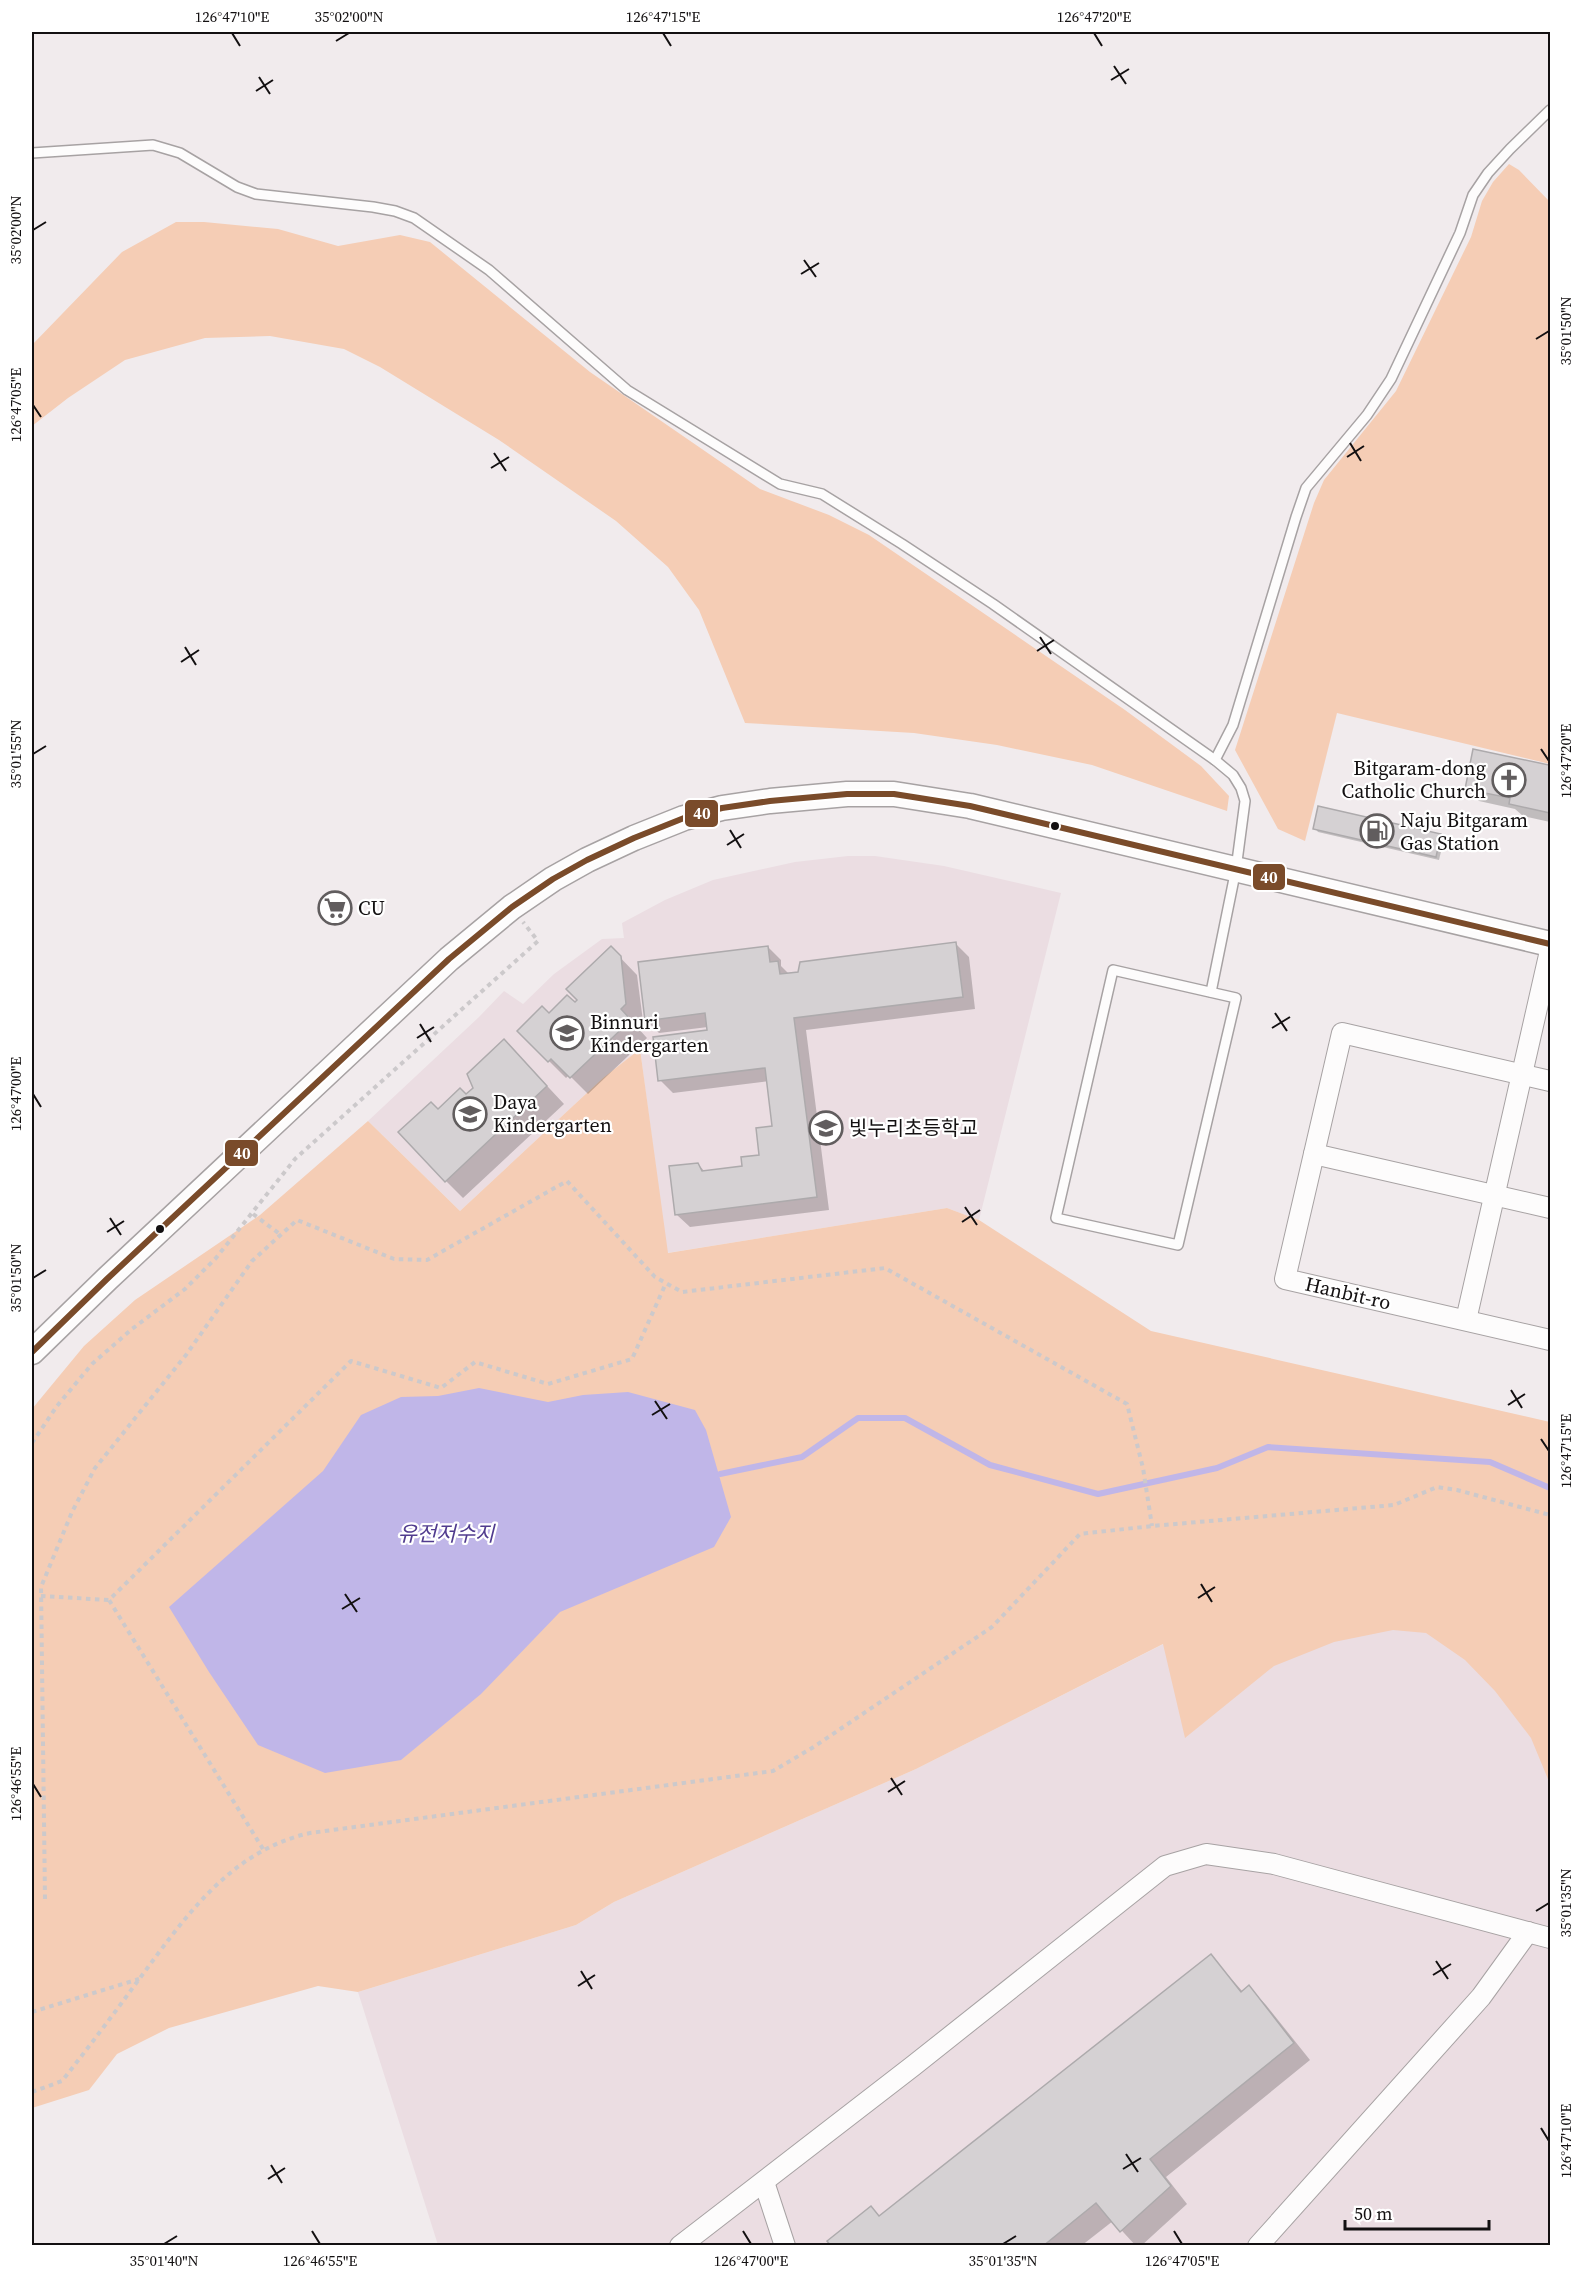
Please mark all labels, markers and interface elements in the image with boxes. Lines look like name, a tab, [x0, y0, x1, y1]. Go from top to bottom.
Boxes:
text: 126°47'10"E	[195, 6, 269, 27]
text: 35°02'00"N	[314, 6, 384, 27]
text: 126°47'15"E	[626, 6, 700, 27]
text: 126°47'20"E	[1057, 6, 1131, 27]
text: 35°02'00"N	[5, 195, 26, 265]
text: 35°01'50"N	[1555, 296, 1576, 366]
text: 126°47'05"E	[5, 368, 26, 442]
text: 35°01'55"N	[5, 719, 26, 789]
text: 126°47'20"E	[1555, 724, 1576, 798]
place label: Bitgaram-dong Catholic Church	[1342, 754, 1486, 805]
church icon: Bitgaram-dong Catholic Church	[1491, 762, 1527, 798]
line badge: 40	[684, 799, 719, 828]
text: 40	[693, 802, 711, 824]
place label: Naju Bitgaram Gas Station	[1400, 806, 1528, 857]
fuel station icon: Naju Bitgaram Gas Station	[1359, 813, 1395, 849]
unlabelled marker	[1049, 820, 1061, 832]
line badge: 40	[1252, 863, 1286, 891]
text: 40	[1260, 866, 1278, 888]
supermarket icon: CU	[317, 890, 353, 926]
place label: CU	[358, 894, 385, 922]
place label: Binnuri Kindergarten	[590, 1008, 709, 1059]
school or university icon: Binnuri Kindergarten	[549, 1015, 585, 1051]
text: 126°47'00"E	[5, 1057, 26, 1131]
place label: Daya Kindergarten	[493, 1088, 612, 1139]
school or university icon: Daya Kindergarten	[452, 1096, 488, 1132]
school or university icon: 빛누리초등학교	[808, 1110, 844, 1146]
place label: 빛누리초등학교	[849, 1114, 978, 1142]
line badge: 40	[224, 1139, 259, 1167]
text: 40	[233, 1142, 251, 1164]
unlabelled marker	[154, 1223, 166, 1235]
text: 35°01'50"N	[5, 1243, 26, 1313]
street label: Hanbit-ro	[1302, 1270, 1394, 1316]
text: 126°47'15"E	[1555, 1414, 1576, 1488]
water label: 유전저수지	[398, 1519, 496, 1548]
text: 126°46'55"E	[5, 1747, 26, 1821]
text: 35°01'35"N	[1555, 1868, 1576, 1938]
text: 126°47'10"E	[1555, 2104, 1576, 2178]
scale bar	[1345, 2193, 1489, 2231]
text: 50 m	[1354, 2201, 1392, 2226]
text: 35°01'40"N	[129, 2250, 199, 2271]
text: 126°46'55"E	[283, 2250, 357, 2271]
text: 126°47'00"E	[714, 2250, 788, 2271]
text: 35°01'35"N	[968, 2250, 1038, 2271]
text: 126°47'05"E	[1145, 2250, 1219, 2271]

